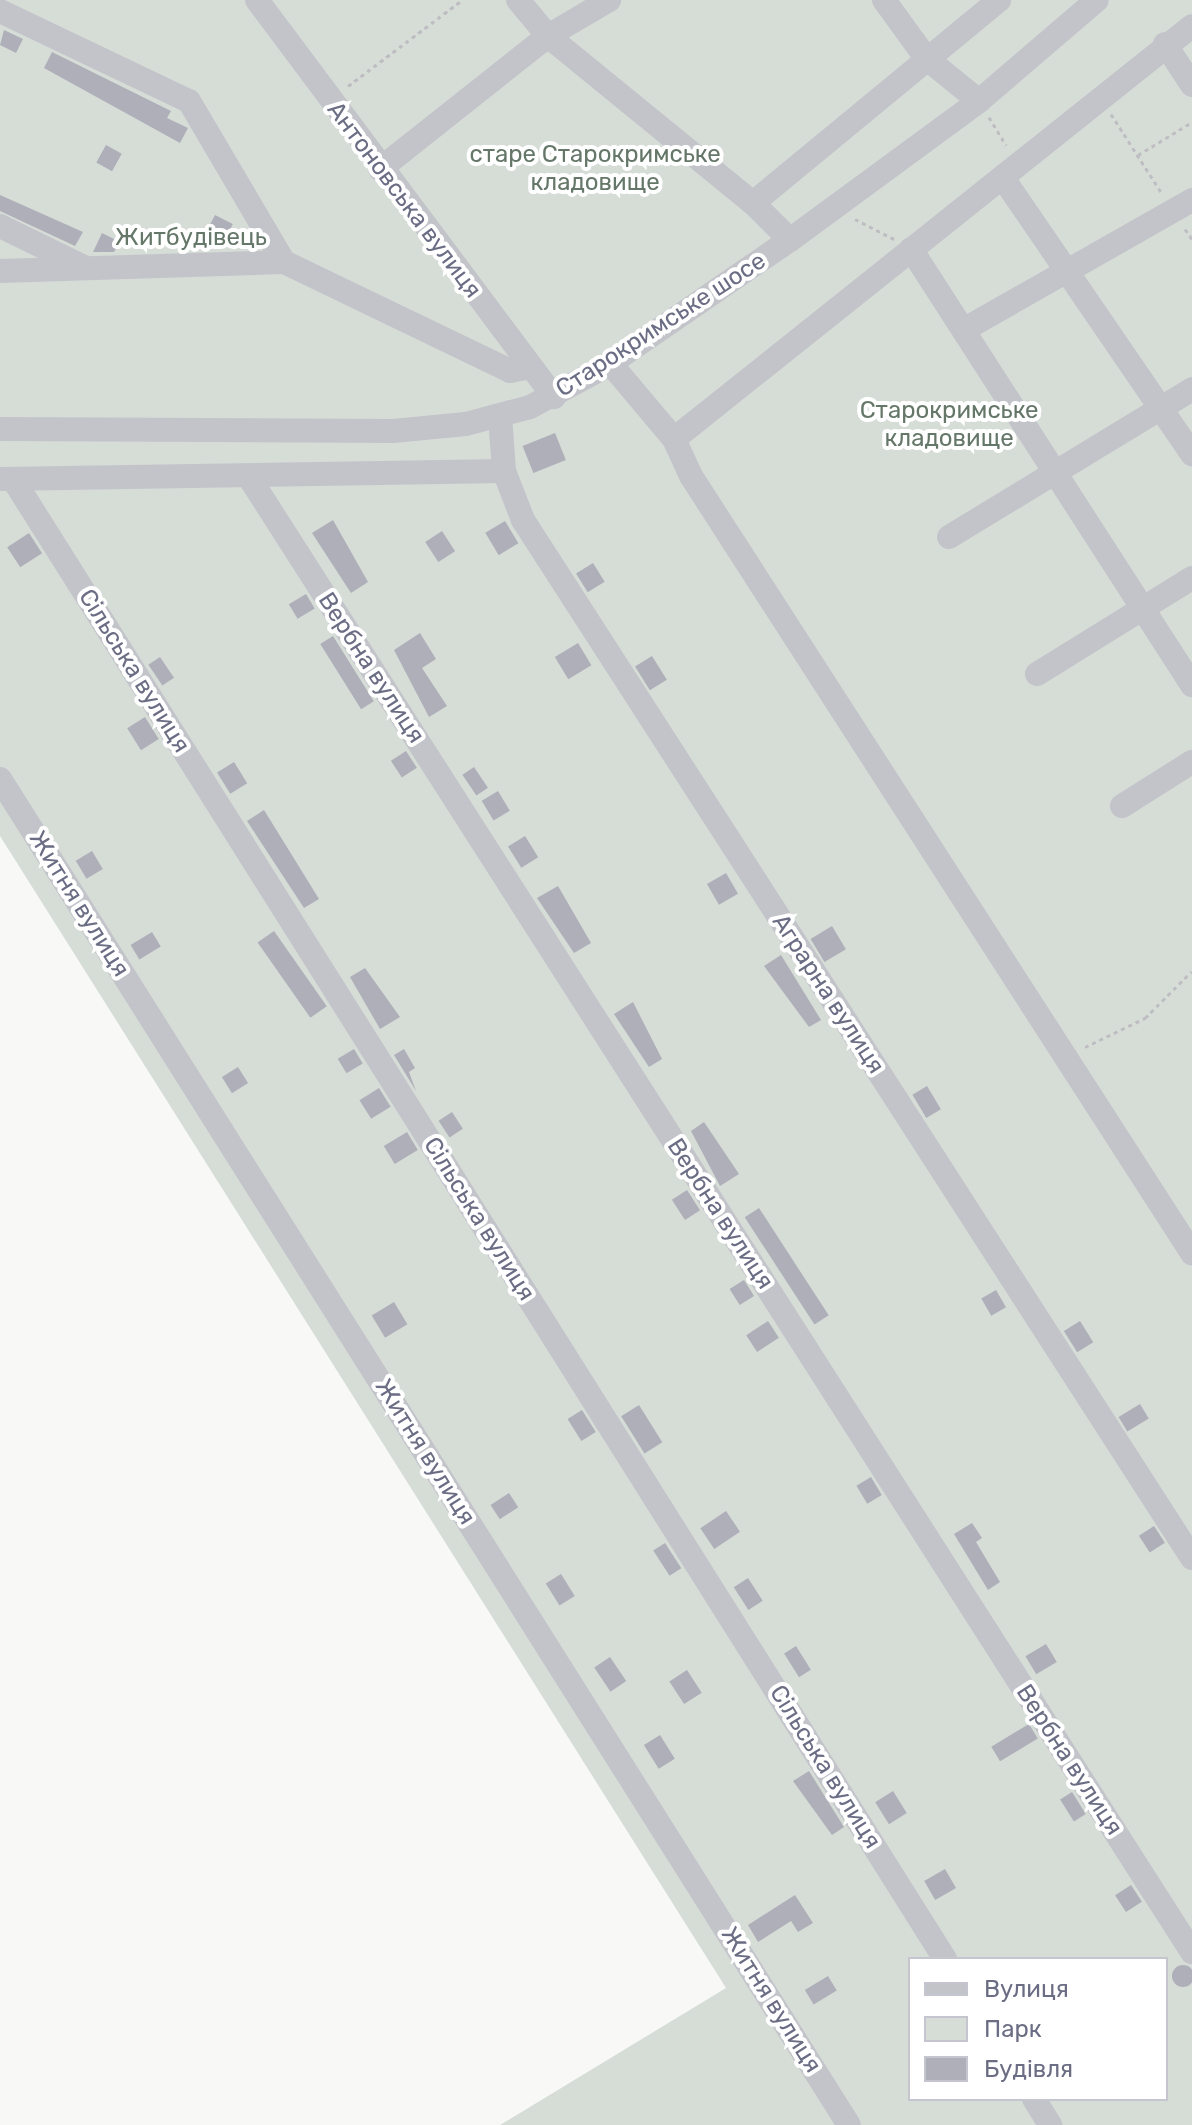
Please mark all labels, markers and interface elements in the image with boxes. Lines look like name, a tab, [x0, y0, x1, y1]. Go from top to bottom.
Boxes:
street label: Антоновська вулиця	[321, 96, 487, 304]
park label: старе Старокримське кладовище	[469, 141, 721, 197]
park label: Житбудівець	[115, 224, 267, 252]
street label: Старокримське шосе	[551, 246, 771, 404]
park label: Старокримське кладовище	[860, 397, 1038, 453]
street label: Сільська вулиця	[72, 584, 196, 758]
street label: Вербна вулиця	[312, 587, 430, 749]
street label: Житня вулиця	[23, 826, 135, 982]
street label: Аграрна вулиця	[766, 909, 890, 1079]
street label: Сільська вулиця	[417, 1132, 541, 1306]
street label: Вербна вулиця	[661, 1133, 779, 1295]
street label: Житня вулиця	[369, 1374, 481, 1530]
street label: Вербна вулиця	[1010, 1679, 1128, 1841]
street label: Сільська вулиця	[763, 1680, 887, 1854]
street label: Житня вулиця	[715, 1922, 827, 2078]
legend	[908, 1957, 1168, 2101]
text: Вулиця	[984, 1975, 1069, 2003]
text: Парк	[984, 2015, 1042, 2043]
text: Будівля	[984, 2055, 1073, 2083]

